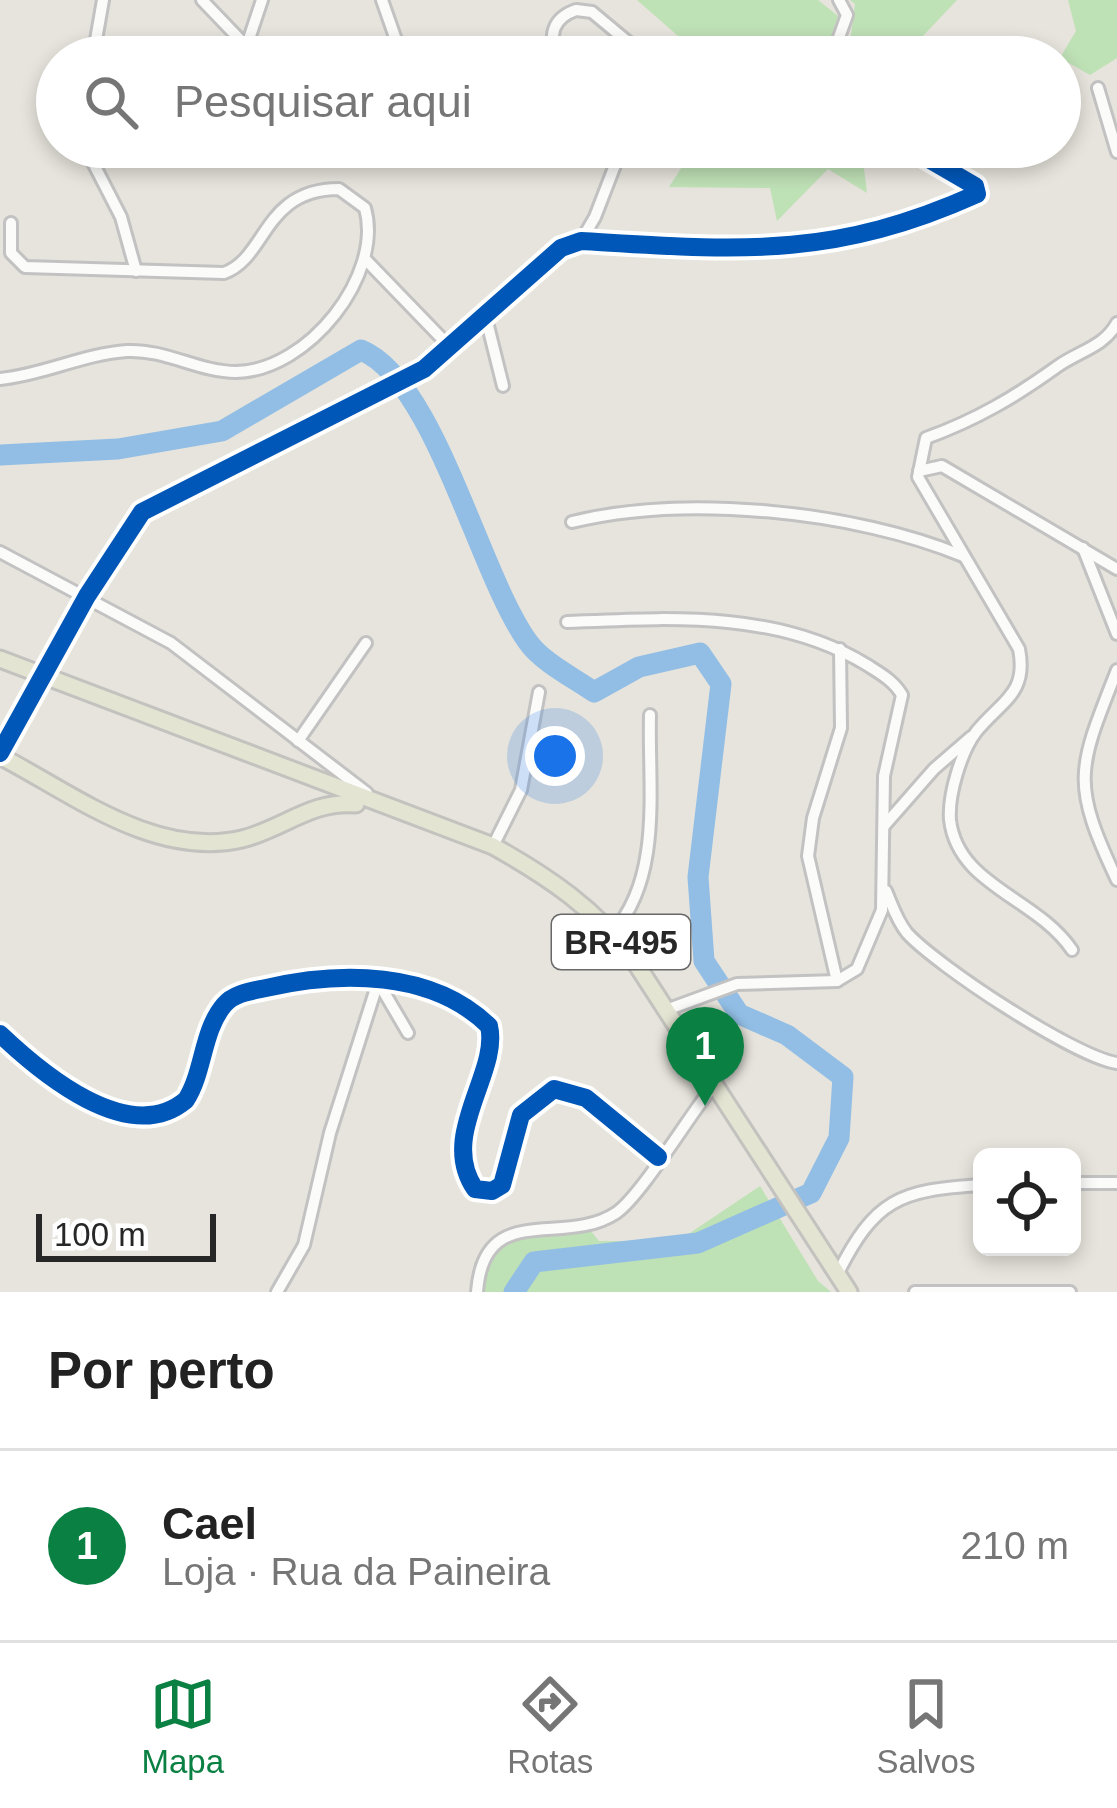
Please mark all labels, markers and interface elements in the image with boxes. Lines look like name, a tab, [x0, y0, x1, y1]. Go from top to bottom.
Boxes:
search box	[36, 36, 1081, 168]
icon: search	[78, 69, 144, 135]
text: Pesquisar aqui	[174, 76, 472, 127]
your location	[525, 726, 585, 786]
road number: BR-495	[552, 915, 690, 969]
pin: 1	[666, 1007, 744, 1106]
map controls	[973, 1148, 1081, 1256]
button: locate	[973, 1148, 1081, 1256]
scale bar	[36, 1208, 216, 1261]
text: 100 m	[54, 1216, 146, 1253]
text: Por perto	[48, 1342, 275, 1399]
text: Cael	[162, 1498, 257, 1549]
text: 1	[76, 1524, 98, 1567]
text: 210 m	[961, 1524, 1069, 1567]
text: Loja · Rua da Paineira	[162, 1550, 550, 1593]
tab: Mapa	[142, 1671, 224, 1781]
tab: Rotas	[507, 1671, 593, 1781]
tab: Salvos	[876, 1671, 975, 1781]

